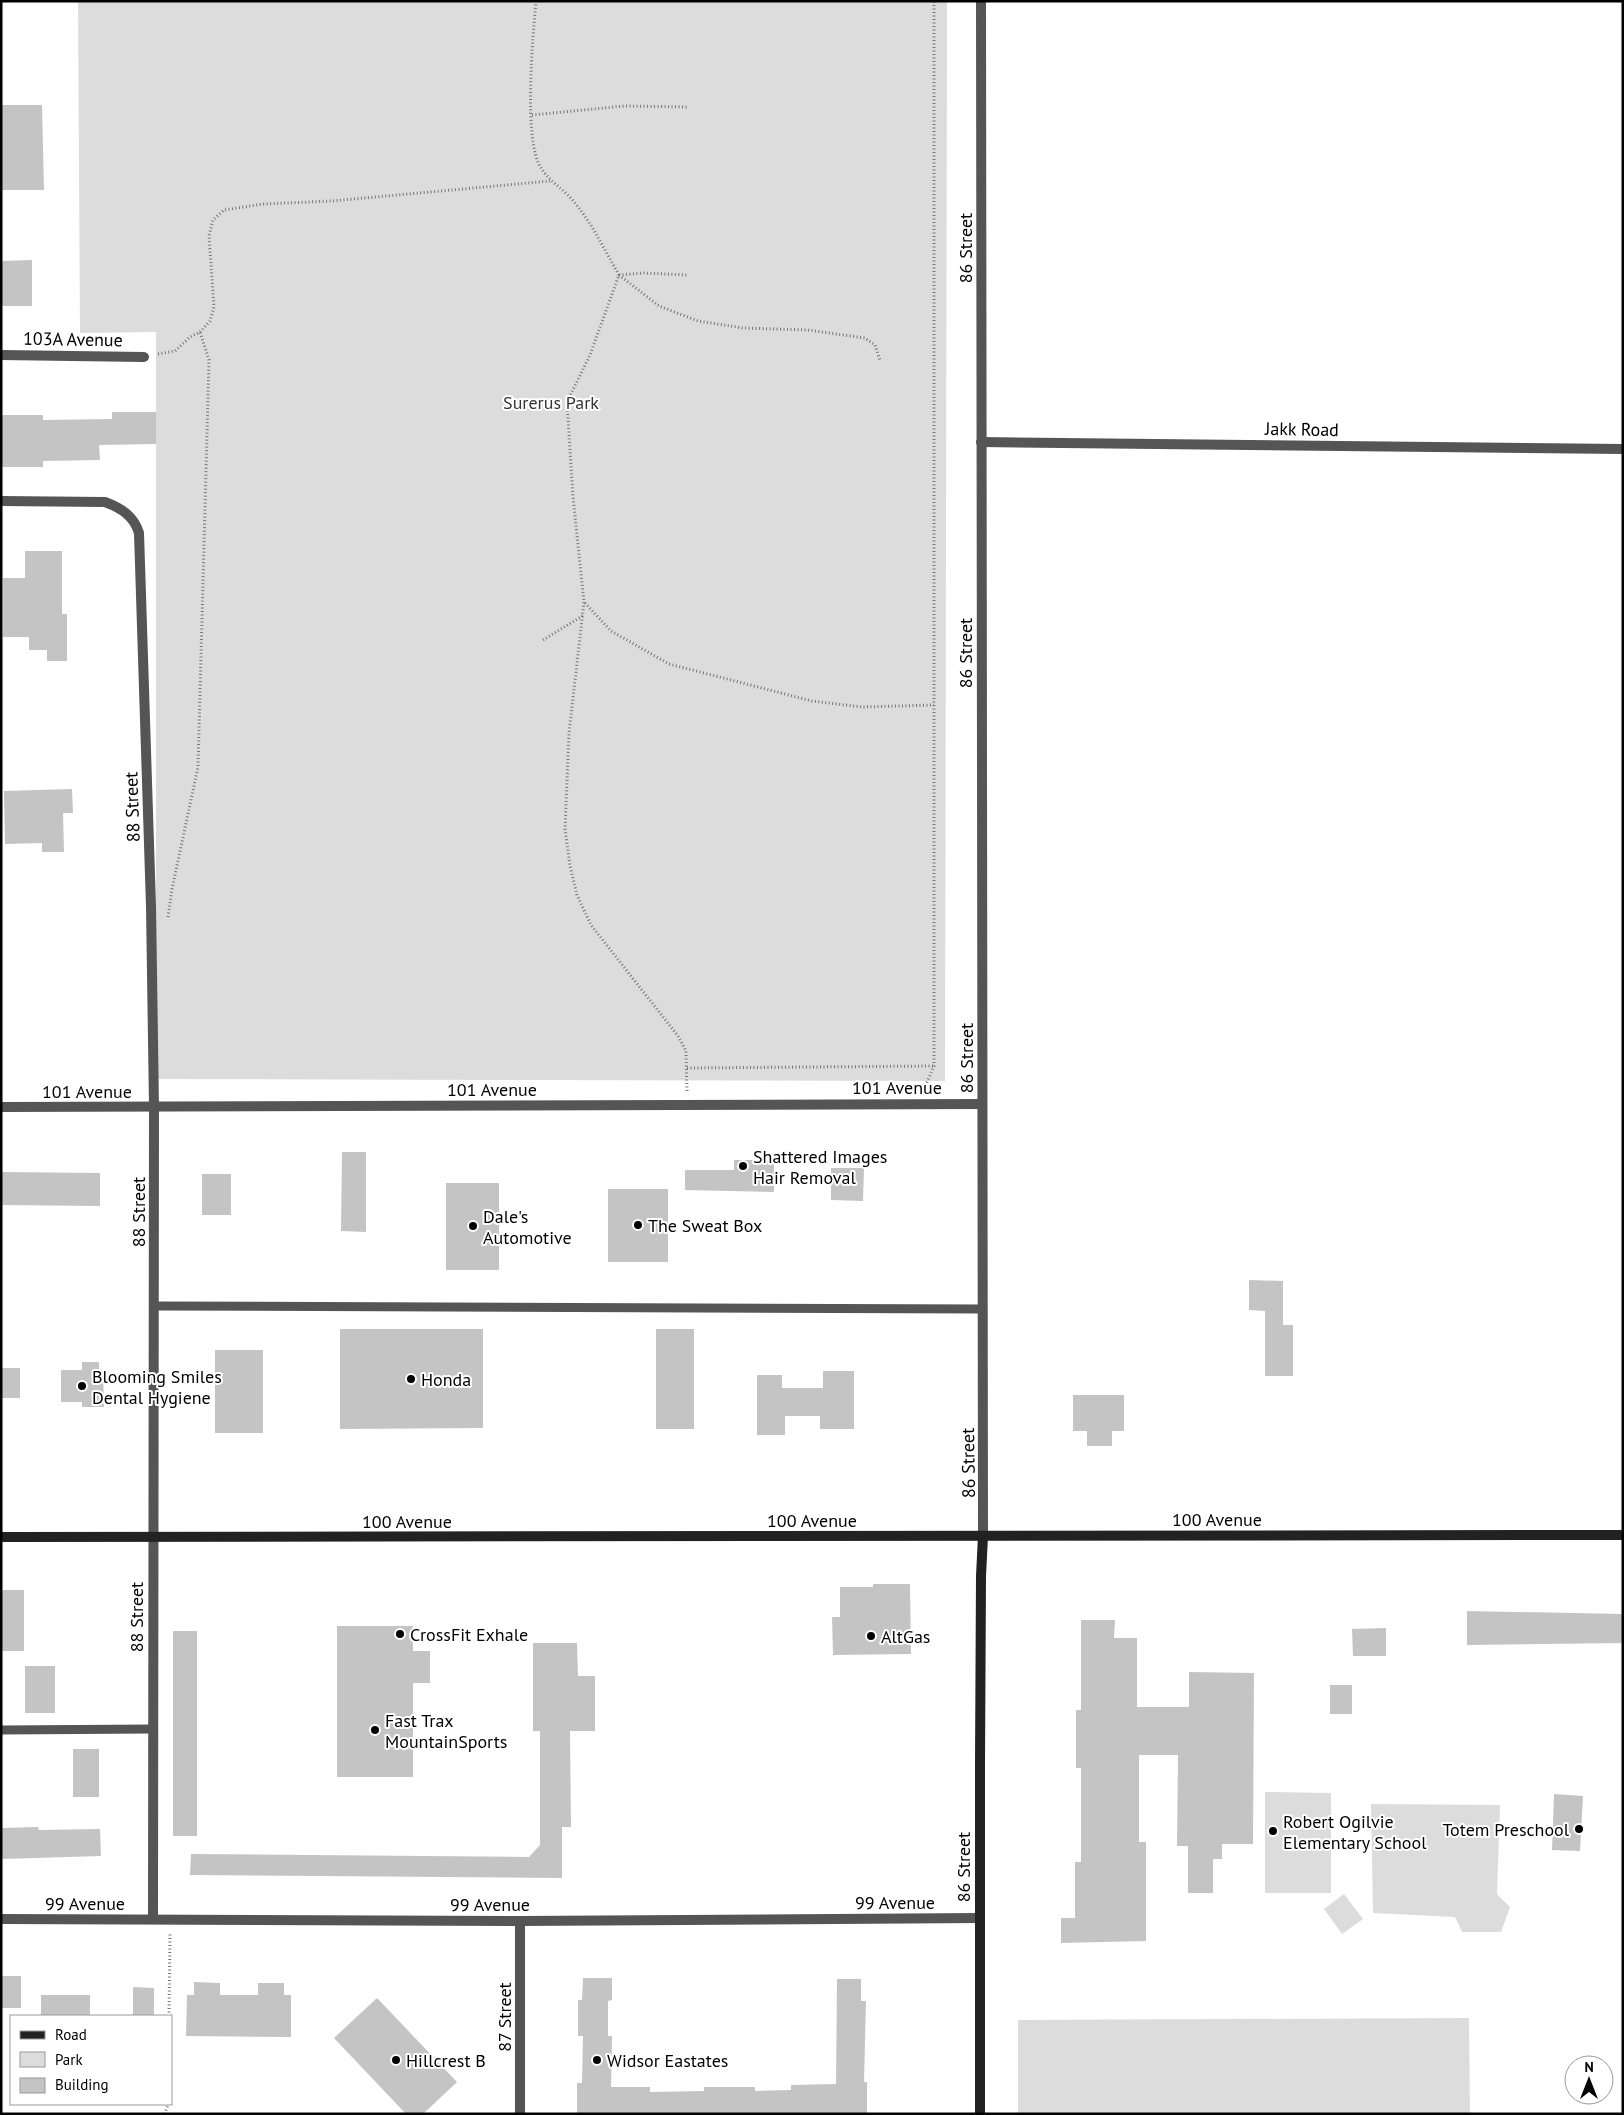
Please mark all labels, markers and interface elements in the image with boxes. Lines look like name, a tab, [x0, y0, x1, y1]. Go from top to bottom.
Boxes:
street label: 86 Street	[954, 213, 977, 283]
street label: 103A Avenue	[23, 327, 123, 351]
park label: Surerus Park	[503, 391, 599, 414]
street label: Jakk Road	[1264, 417, 1339, 441]
street label: 86 Street	[954, 618, 977, 688]
street label: 88 Street	[119, 771, 145, 843]
street label: 86 Street	[955, 1023, 978, 1093]
street label: 101 Avenue	[852, 1076, 942, 1099]
street label: 101 Avenue	[447, 1078, 537, 1101]
street label: 101 Avenue	[42, 1080, 132, 1103]
place label: Shattered Images Hair Removal	[753, 1145, 887, 1189]
marker: Shattered Images Hair Removal	[737, 1160, 749, 1172]
street label: 88 Street	[127, 1177, 150, 1247]
place label: Dale's Automotive	[483, 1205, 572, 1249]
place label: The Sweat Box	[648, 1214, 762, 1237]
marker: The Sweat Box	[632, 1219, 644, 1231]
marker: Dale's Automotive	[467, 1220, 479, 1232]
place label: Blooming Smiles Dental Hygiene	[92, 1365, 222, 1409]
place label: Honda	[421, 1368, 471, 1391]
marker: Honda	[405, 1373, 417, 1385]
marker: Blooming Smiles Dental Hygiene	[76, 1380, 88, 1392]
street label: 86 Street	[956, 1428, 980, 1498]
street label: 100 Avenue	[1172, 1508, 1262, 1531]
street label: 100 Avenue	[767, 1509, 857, 1532]
street label: 100 Avenue	[362, 1510, 452, 1533]
street label: 88 Street	[125, 1582, 148, 1652]
place label: CrossFit Exhale	[410, 1623, 528, 1646]
place label: AltGas	[881, 1625, 930, 1648]
marker: CrossFit Exhale	[394, 1628, 406, 1640]
marker: AltGas	[865, 1630, 877, 1642]
place label: Fast Trax MountainSports	[385, 1709, 507, 1753]
marker: Fast Trax MountainSports	[369, 1724, 381, 1736]
place label: Robert Ogilvie Elementary School	[1283, 1810, 1427, 1854]
place label: Totem Preschool	[1442, 1818, 1570, 1841]
marker: Totem Preschool	[1573, 1823, 1585, 1835]
marker: Robert Ogilvie Elementary School	[1267, 1825, 1279, 1837]
street label: 86 Street	[952, 1832, 975, 1902]
street label: 99 Avenue	[855, 1891, 935, 1914]
street label: 99 Avenue	[45, 1892, 125, 1915]
street label: 99 Avenue	[450, 1893, 530, 1916]
street label: 87 Street	[493, 1982, 516, 2052]
legend	[10, 2015, 172, 2105]
text: Road	[55, 2025, 87, 2044]
place label: Hillcrest B	[406, 2049, 486, 2072]
place label: Widsor Eastates	[607, 2049, 728, 2072]
text: Park	[55, 2050, 83, 2069]
marker: Hillcrest B	[390, 2054, 402, 2066]
marker: Widsor Eastates	[591, 2054, 603, 2066]
north arrow	[1564, 2055, 1614, 2105]
text: N	[1584, 2058, 1594, 2076]
text: Building	[55, 2075, 109, 2094]

